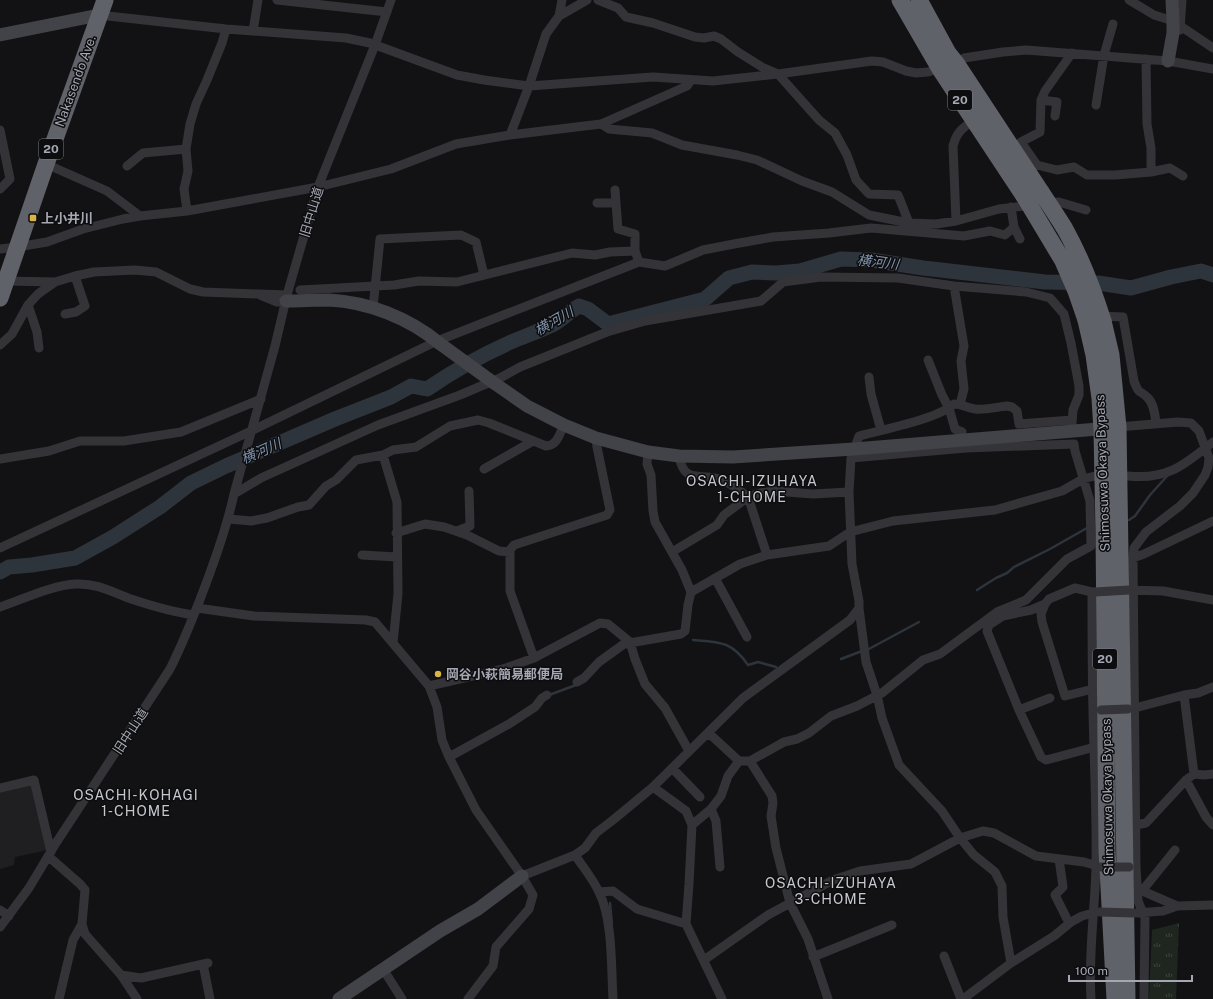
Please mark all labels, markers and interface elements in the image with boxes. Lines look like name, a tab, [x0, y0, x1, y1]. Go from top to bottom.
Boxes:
street label: Nakasendo Ave.	[52, 33, 99, 129]
road number: 20	[948, 90, 972, 110]
road number: 20	[39, 139, 63, 159]
street label: 旧中山道	[297, 185, 326, 239]
place label: 上小井川	[41, 211, 93, 226]
marker: 上小井川	[28, 213, 38, 223]
water label: 横河川	[856, 252, 902, 273]
water label: 横河川	[532, 303, 578, 338]
street label: Shimosuwa Okaya Bypass	[1092, 394, 1113, 552]
water label: 横河川	[239, 434, 285, 467]
district label: OSACHI-IZUHAYA 1-CHOME	[686, 473, 818, 505]
road number: 20	[1093, 649, 1117, 669]
place label: 岡谷小萩簡易郵便局	[446, 667, 563, 682]
marker: 岡谷小萩簡易郵便局	[433, 669, 443, 679]
street label: 旧中山道	[110, 705, 151, 757]
street label: Shimosuwa Okaya Bypass	[1099, 718, 1116, 875]
district label: OSACHI-KOHAGI 1-CHOME	[73, 787, 199, 819]
district label: OSACHI-IZUHAYA 3-CHOME	[765, 875, 897, 907]
scale bar	[1069, 957, 1192, 983]
text: 100 m	[1075, 964, 1108, 978]

